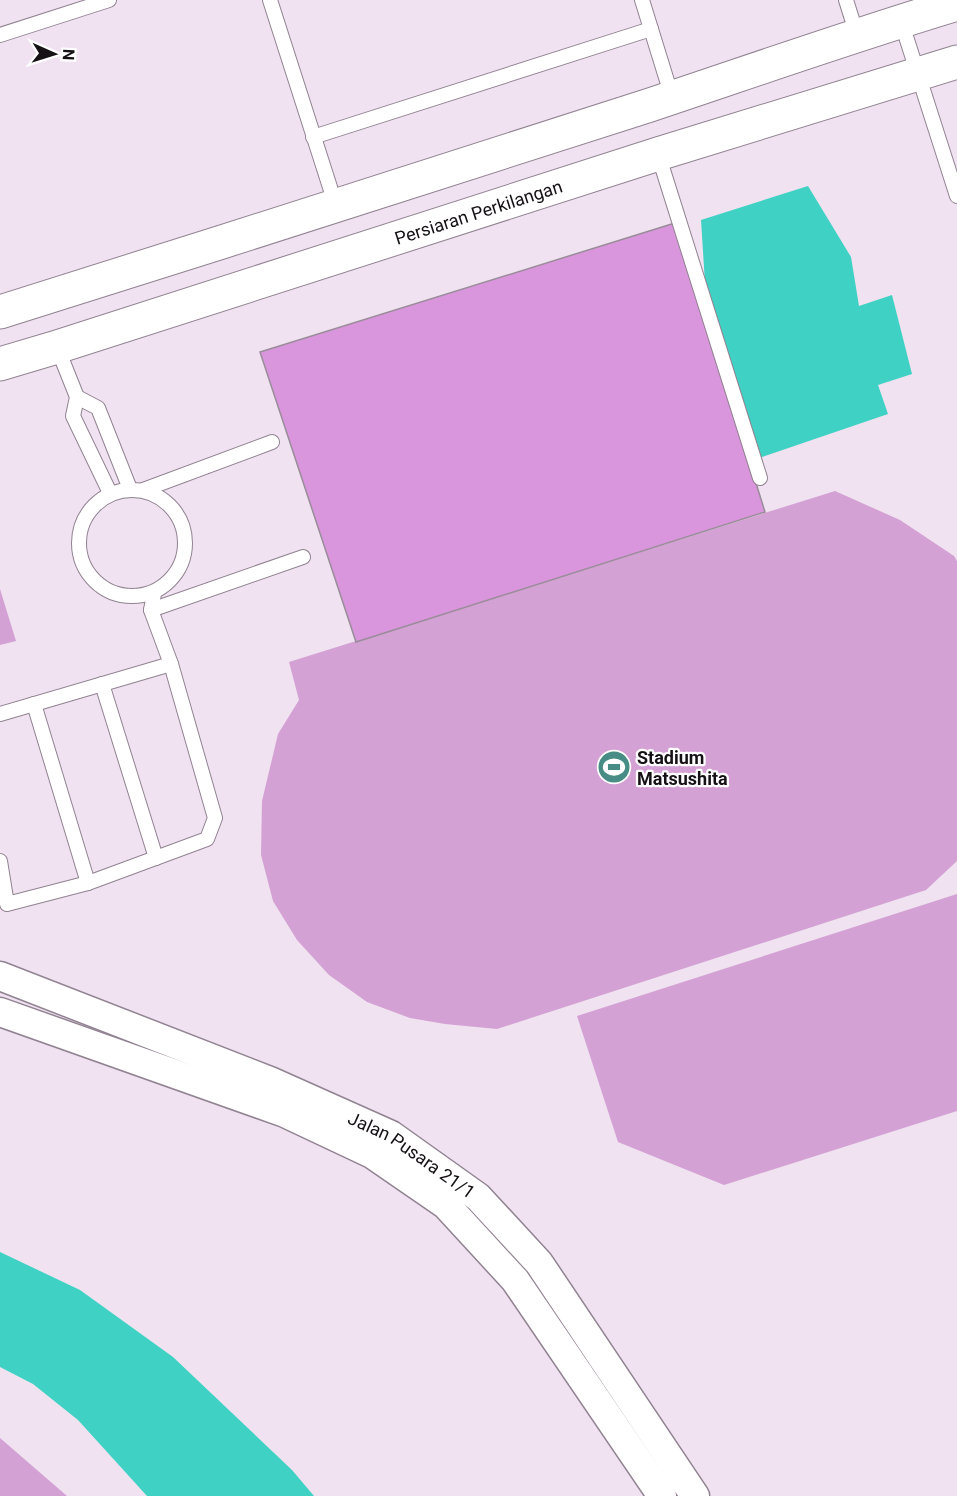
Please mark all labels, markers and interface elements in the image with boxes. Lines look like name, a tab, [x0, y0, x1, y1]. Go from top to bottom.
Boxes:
north arrow	[24, 24, 84, 84]
text: N	[59, 49, 78, 61]
street label: Persiaran Perkilangan	[392, 175, 565, 248]
place label: Stadium Matsushita	[637, 747, 728, 789]
sports icon: Stadium Matsushita	[596, 749, 632, 785]
street label: Jalan Pusara 21/1	[345, 1107, 479, 1202]

